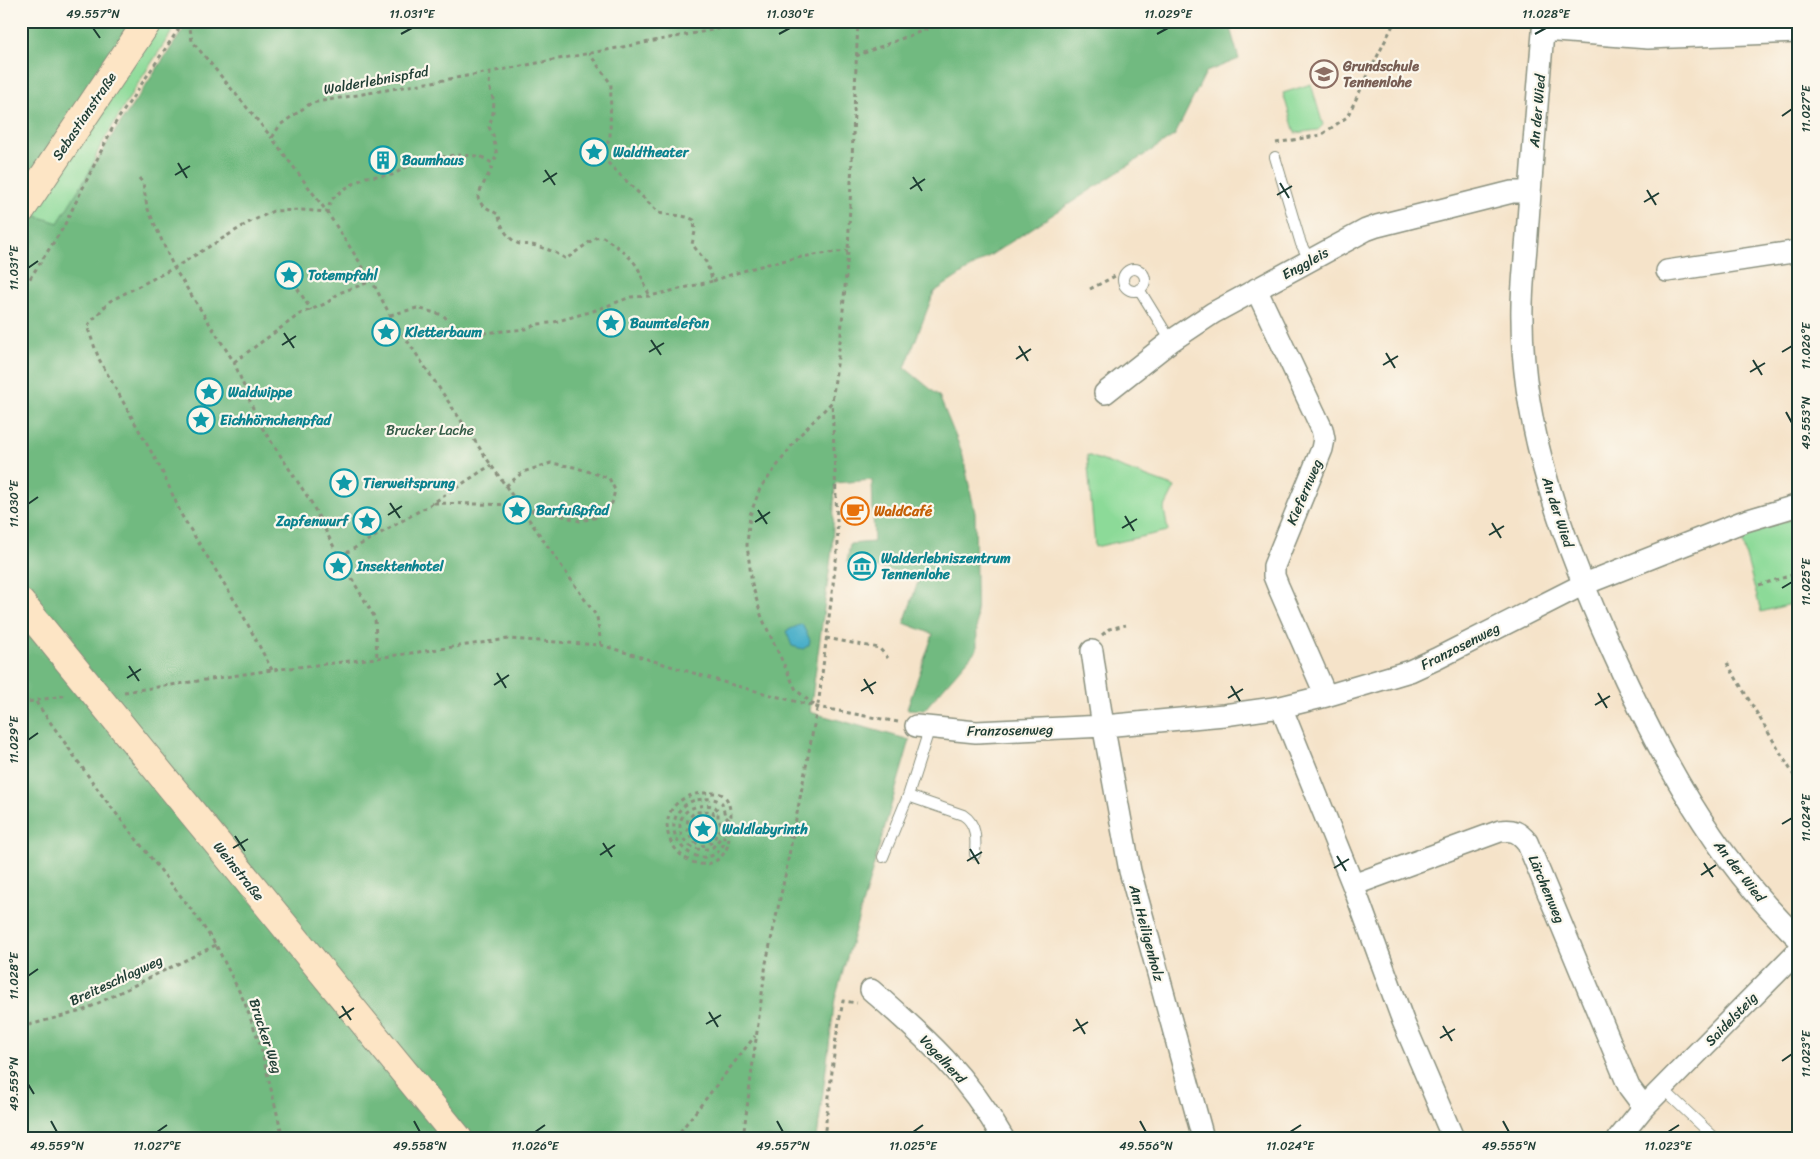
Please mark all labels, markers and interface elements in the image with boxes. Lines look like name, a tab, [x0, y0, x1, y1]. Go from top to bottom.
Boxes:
text: 49.557°N	[66, 3, 120, 25]
text: 11.031°E	[389, 3, 436, 25]
text: 11.030°E	[766, 3, 815, 25]
text: 11.029°E	[1144, 3, 1193, 25]
text: 11.028°E	[1522, 3, 1571, 25]
place label: Grundschule Tennenlohe	[1342, 54, 1419, 95]
street label: Walderlebnispfad	[322, 59, 432, 102]
school or university icon: Grundschule Tennenlohe	[1309, 59, 1339, 89]
street label: Sebastianstraße	[45, 67, 124, 166]
street label: An der Wied	[1522, 72, 1553, 150]
text: 11.027°E	[1795, 84, 1817, 133]
place icon: Waldtheater	[579, 137, 609, 167]
place label: Waldtheater	[613, 140, 690, 165]
building icon: Baumhaus	[368, 145, 398, 175]
place label: Baumhaus	[402, 148, 464, 173]
street label: Enggleis	[1277, 240, 1334, 287]
text: 11.031°E	[3, 244, 25, 291]
place icon: Totempfahl	[274, 260, 304, 290]
place label: Totempfahl	[308, 263, 379, 288]
place icon: Baumtelefon	[596, 308, 626, 338]
place label: Baumtelefon	[630, 311, 709, 336]
place icon: Kletterbaum	[371, 317, 401, 347]
place label: Kletterbaum	[404, 320, 482, 345]
text: 11.026°E	[1795, 321, 1817, 370]
place icon: Waldwippe	[194, 377, 224, 407]
place label: Waldwippe	[228, 380, 293, 405]
text: 49.553°N	[1795, 396, 1817, 450]
place icon: Eichhörnchenpfad	[186, 405, 216, 435]
place label: Eichhörnchenpfad	[220, 408, 332, 433]
park label: Brucker Lache	[386, 418, 474, 443]
street label: Kiefernweg	[1279, 455, 1330, 529]
place icon: Tierweitsprung	[329, 468, 359, 498]
place label: Tierweitsprung	[363, 471, 456, 496]
street label: An der Wied	[1534, 473, 1581, 552]
text: 11.030°E	[3, 479, 25, 528]
place icon: Barfußpfad	[502, 495, 532, 525]
cafe icon: WaldCafé	[840, 496, 870, 526]
place label: Barfußpfad	[536, 498, 610, 523]
place label: WaldCafé	[874, 499, 933, 524]
place icon: Zapfenwurf	[352, 506, 382, 536]
place label: Zapfenwurf	[275, 509, 350, 534]
place label: Walderlebniszentrum Tennenlohe	[881, 546, 1011, 587]
place icon: Insektenhotel	[323, 551, 353, 581]
museum icon: Walderlebniszentrum Tennenlohe	[847, 551, 877, 581]
place label: Insektenhotel	[356, 554, 445, 579]
text: 11.025°E	[1795, 557, 1817, 606]
street label: Franzosenweg	[1416, 616, 1504, 677]
text: 11.029°E	[3, 715, 25, 764]
street label: Franzosenweg	[967, 717, 1053, 744]
text: 11.024°E	[1795, 793, 1817, 842]
place icon: Waldlabyrinth	[688, 814, 718, 844]
place label: Waldlabyrinth	[722, 817, 808, 842]
street label: An der Wied	[1707, 834, 1773, 909]
street label: Weinstraße	[207, 836, 271, 907]
street label: Lärchenweg	[1521, 851, 1572, 927]
street label: Am Heiligenholz	[1121, 881, 1172, 985]
street label: Breiteschlagweg	[65, 948, 167, 1013]
text: 11.028°E	[3, 951, 25, 1000]
street label: Saidelsteig	[1699, 986, 1764, 1052]
street label: Brucker Weg	[242, 995, 289, 1077]
street label: Vogelherd	[913, 1029, 973, 1091]
text: 11.023°E	[1795, 1029, 1817, 1077]
text: 49.559°N	[3, 1056, 25, 1111]
text: 49.559°N	[30, 1135, 85, 1157]
text: 11.027°E	[133, 1135, 182, 1157]
text: 49.558°N	[393, 1135, 448, 1157]
text: 11.026°E	[511, 1135, 560, 1157]
text: 49.557°N	[756, 1135, 810, 1157]
text: 11.025°E	[889, 1135, 938, 1157]
text: 49.556°N	[1119, 1135, 1173, 1157]
text: 11.024°E	[1266, 1135, 1315, 1157]
text: 49.555°N	[1482, 1135, 1537, 1157]
text: 11.023°E	[1645, 1135, 1693, 1157]

